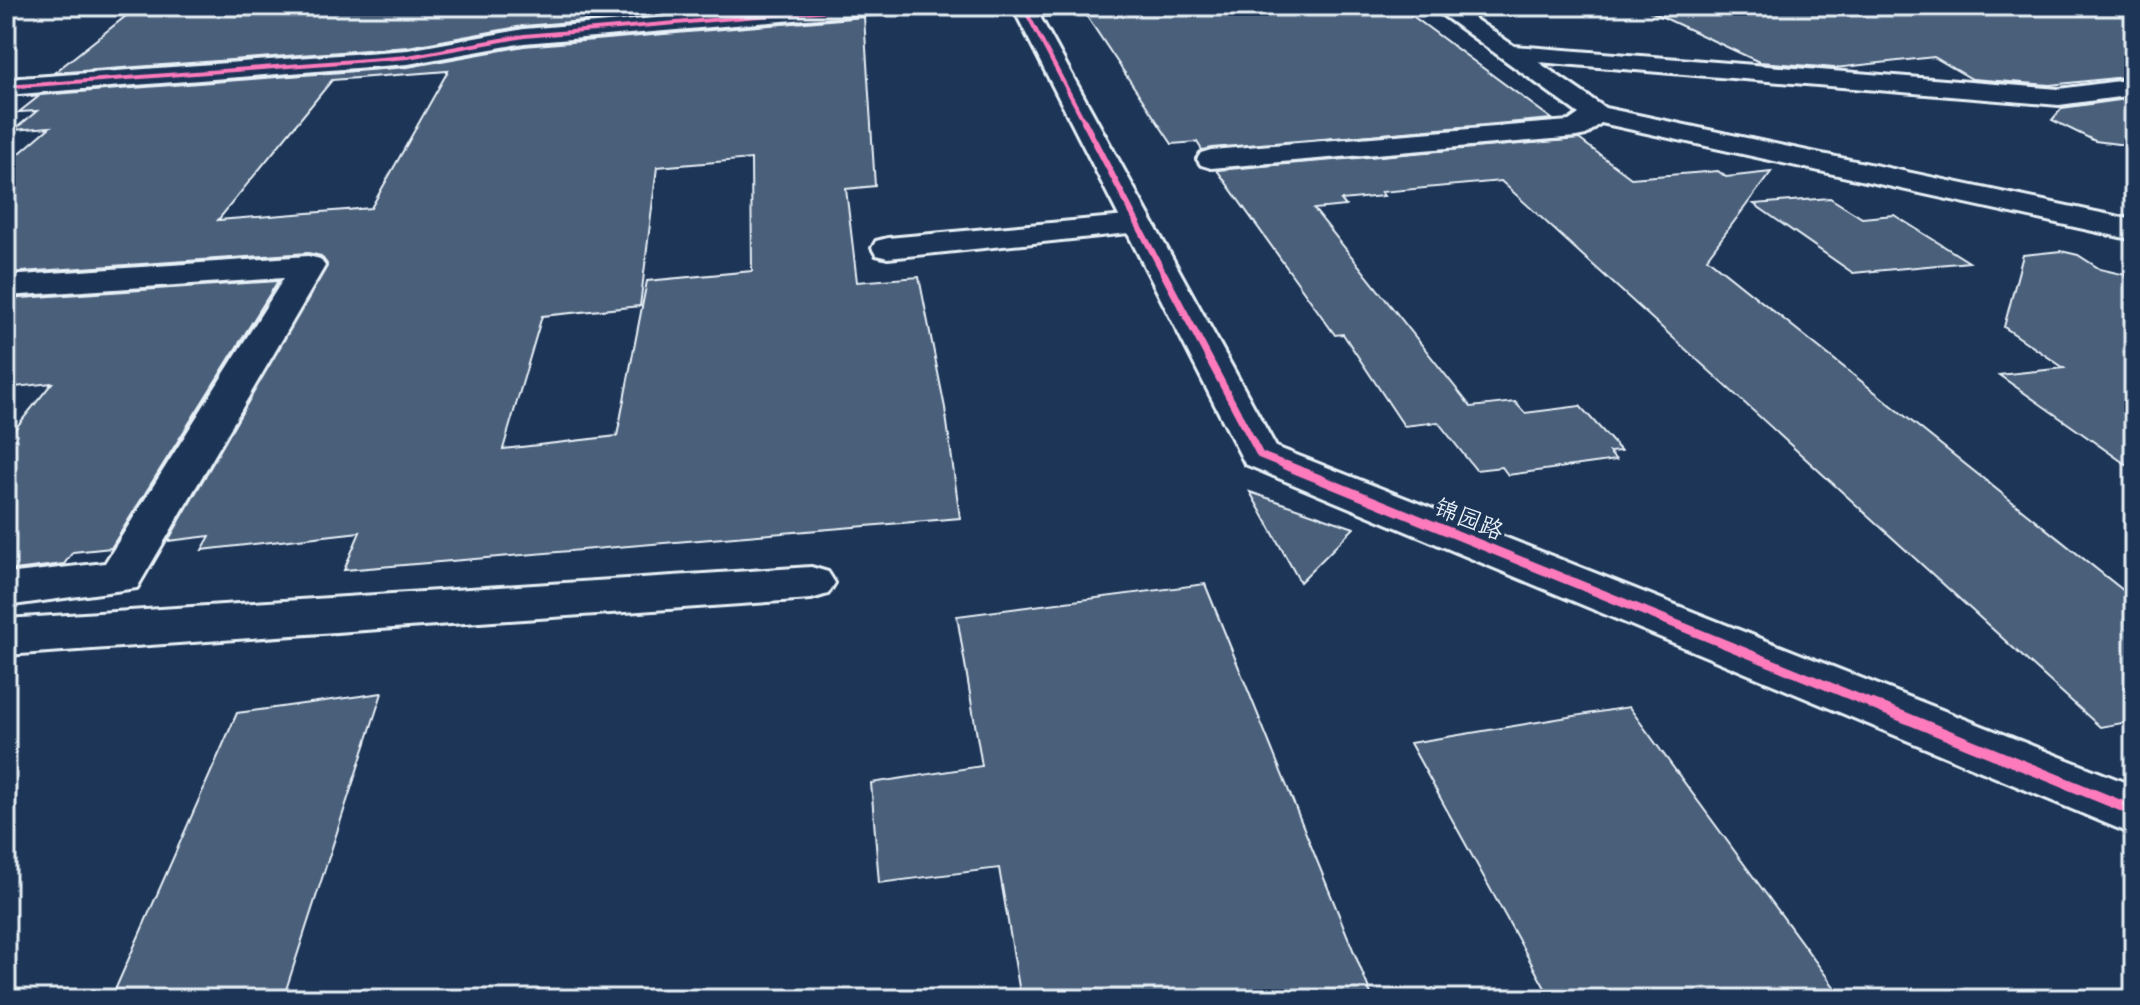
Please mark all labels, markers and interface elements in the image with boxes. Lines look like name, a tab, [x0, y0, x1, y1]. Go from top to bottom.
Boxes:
street label: 锦园路	[1430, 490, 1509, 546]

